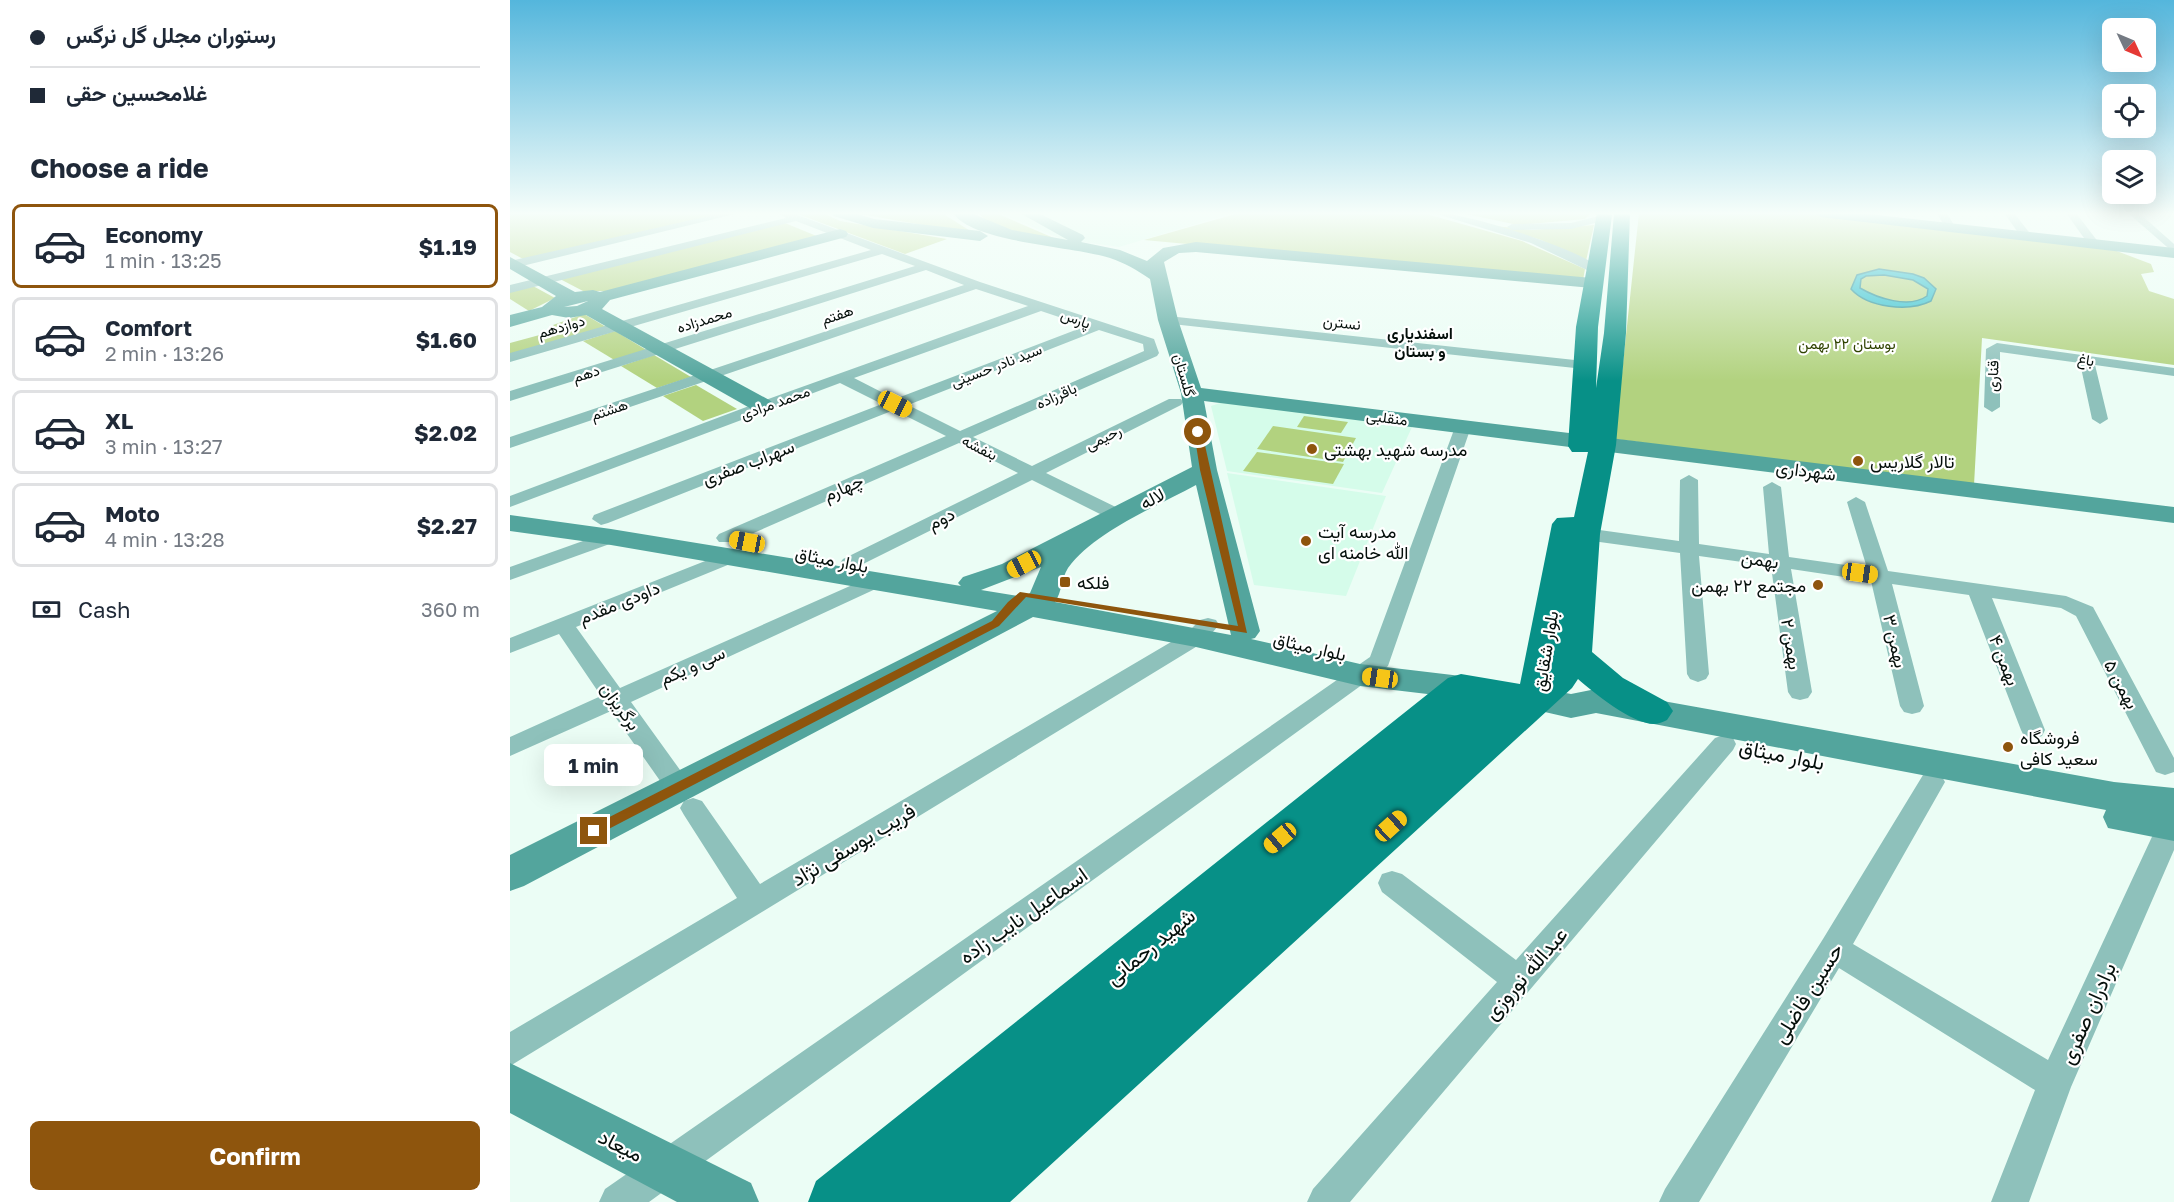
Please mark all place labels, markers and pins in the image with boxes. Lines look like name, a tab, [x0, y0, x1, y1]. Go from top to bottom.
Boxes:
place label: مدرسه شهید بهشتی	[1324, 438, 1467, 461]
marker: مدرسه شهید بهشتی	[1305, 442, 1319, 456]
place label: تالار گلاریس	[1870, 450, 1954, 473]
marker: تالار گلاریس	[1851, 454, 1865, 468]
place label: مدرسه آیت الله خامنه ای	[1318, 520, 1408, 564]
marker: مدرسه آیت الله خامنه ای	[1299, 534, 1313, 548]
place label: فلکه	[1077, 571, 1109, 593]
place label: مجتمع ۲۲ بهمن	[1691, 574, 1806, 598]
marker: فلکه	[1058, 575, 1072, 589]
marker: مجتمع ۲۲ بهمن	[1811, 578, 1825, 592]
place label: فروشگاه سعید کافی	[2020, 726, 2098, 770]
marker: فروشگاه سعید کافی	[2001, 740, 2015, 754]

